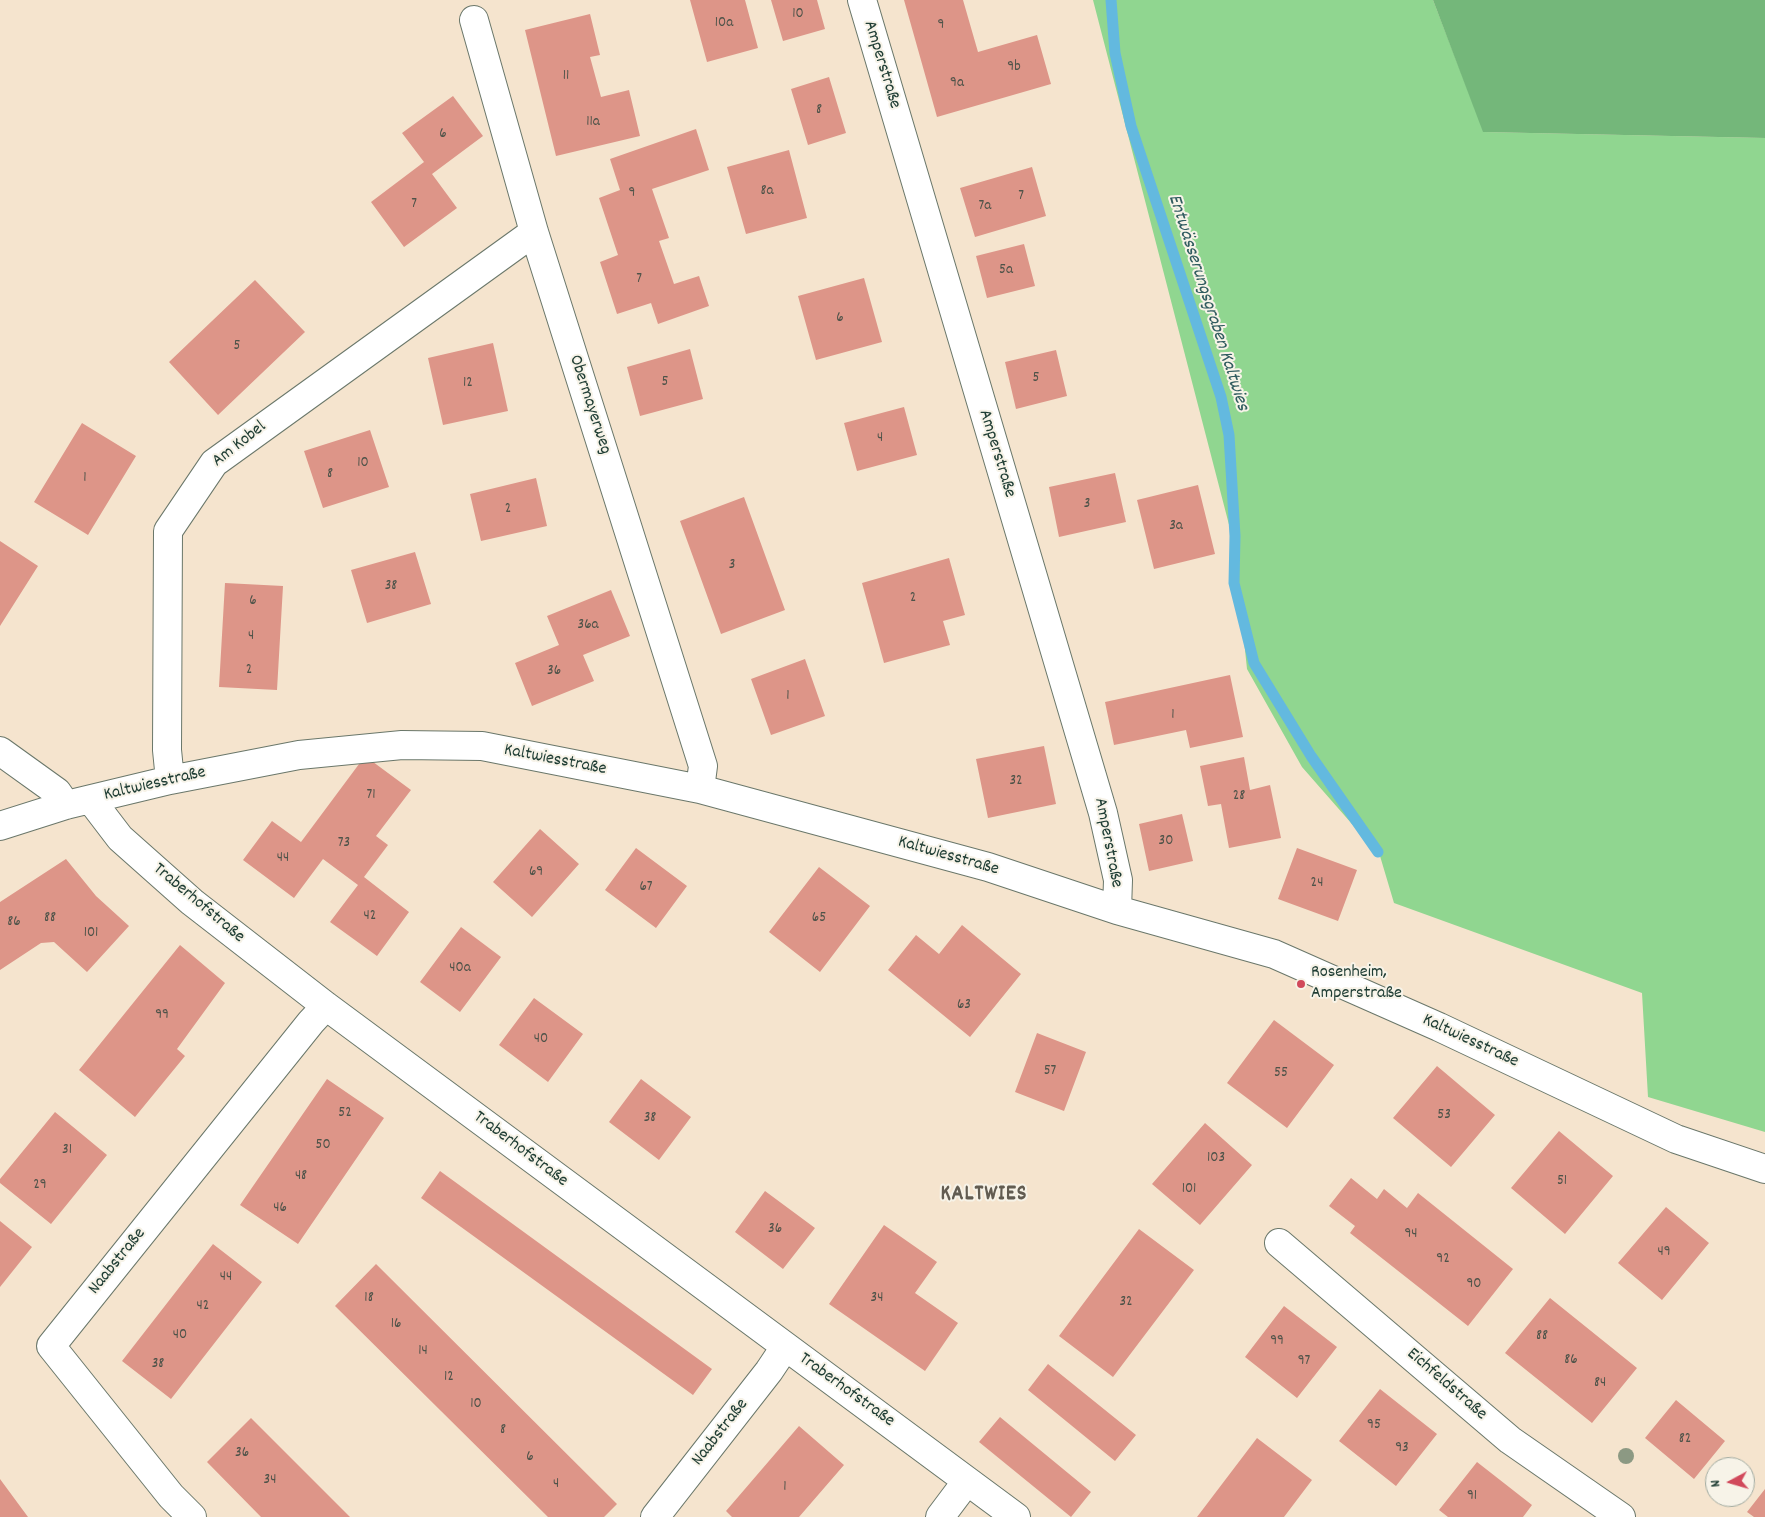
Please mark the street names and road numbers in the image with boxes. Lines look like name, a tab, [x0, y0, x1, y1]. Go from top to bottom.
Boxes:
street label: Amperstraße	[857, 18, 905, 112]
street label: Obermayerweg	[563, 353, 615, 457]
street label: Amperstraße	[972, 407, 1020, 501]
street label: Am Kobel	[209, 417, 271, 473]
street label: Kaltwiesstraße	[502, 740, 608, 782]
street label: Kaltwiesstraße	[102, 763, 208, 807]
street label: Amperstraße	[1088, 796, 1126, 890]
street label: Kaltwiesstraße	[895, 832, 1001, 882]
street label: Traberhofstraße	[148, 859, 248, 949]
street label: Kaltwiesstraße	[1418, 1010, 1522, 1074]
street label: Traberhofstraße	[468, 1107, 572, 1193]
street label: Naabstraße	[85, 1224, 151, 1300]
street label: Eichfeldstraße	[1401, 1344, 1491, 1426]
street label: Traberhofstraße	[794, 1349, 898, 1433]
street label: Naabstraße	[688, 1395, 754, 1471]

